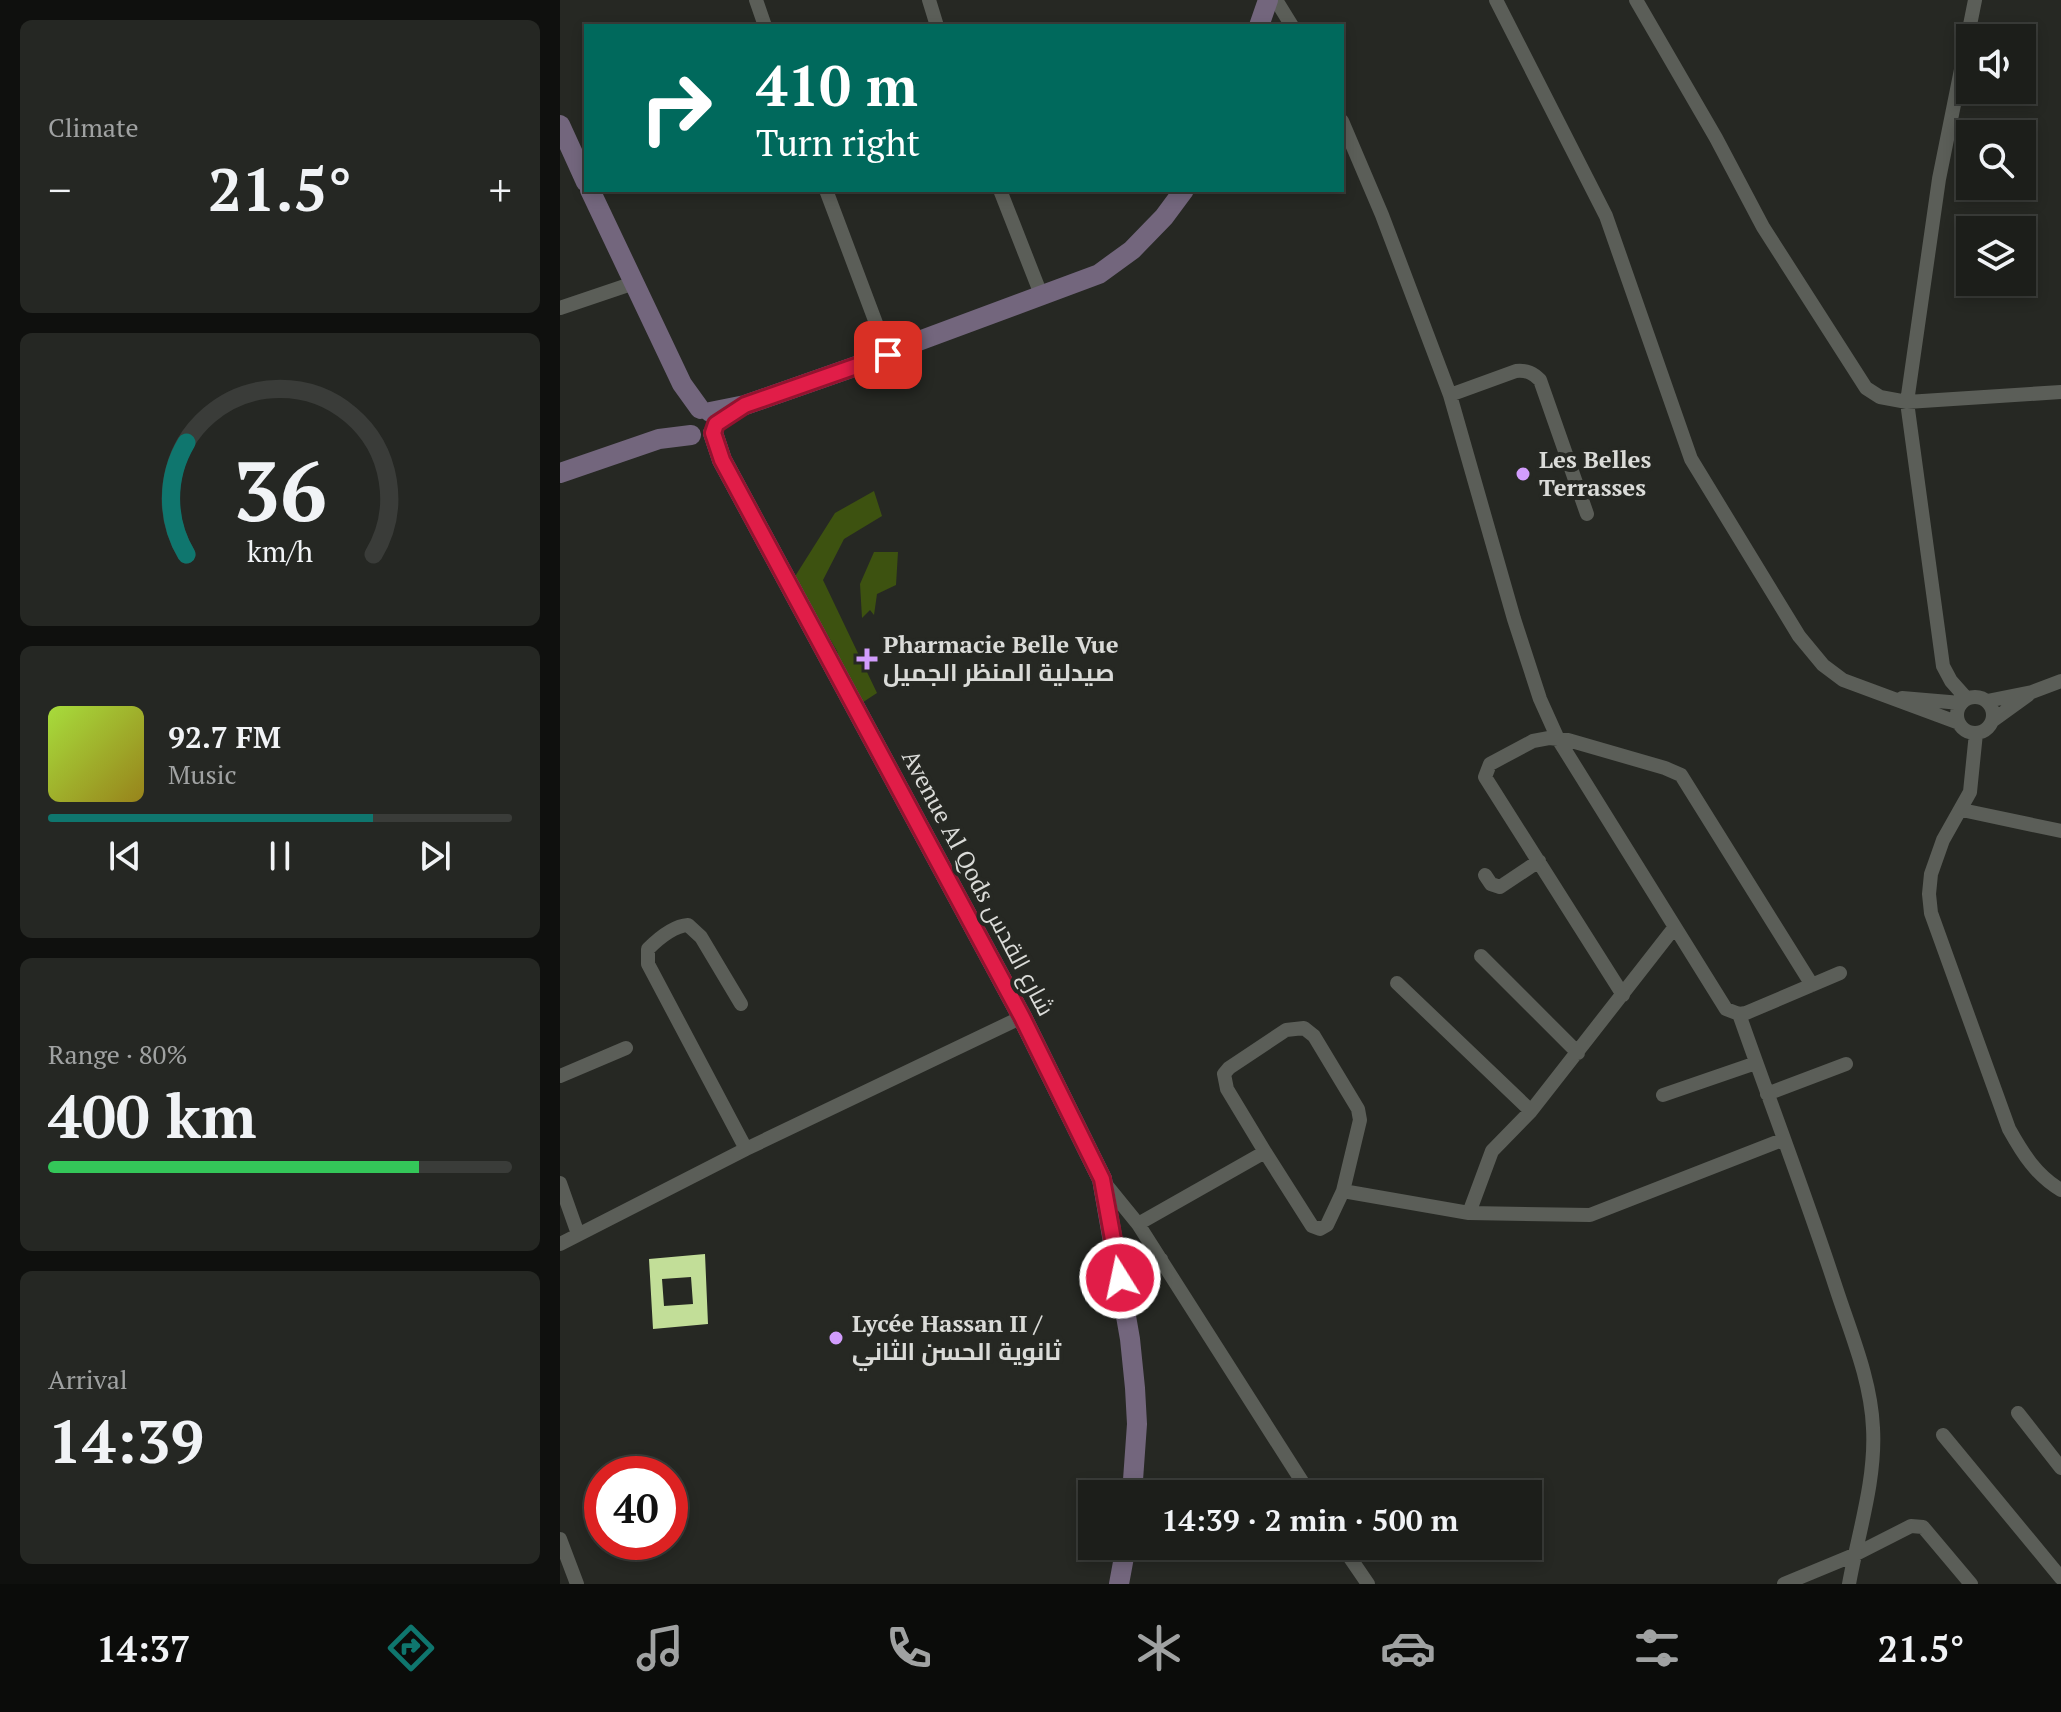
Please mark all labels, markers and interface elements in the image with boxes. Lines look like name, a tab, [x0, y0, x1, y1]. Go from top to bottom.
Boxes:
map controls	[1956, 24, 2036, 296]
button: sound	[1956, 24, 2036, 104]
text: 410 m	[756, 48, 918, 122]
icon: right	[624, 56, 728, 160]
text: Climate	[48, 110, 139, 144]
text: Turn right	[756, 119, 920, 166]
button: search	[1956, 120, 2036, 200]
text: 21.5°	[208, 149, 352, 228]
text: −	[48, 160, 71, 219]
text: +	[489, 160, 512, 219]
button: layers	[1956, 216, 2036, 296]
pin	[854, 321, 922, 389]
icon: arrive	[866, 333, 910, 377]
text: 36	[233, 435, 327, 545]
place label: Les Belles Terrasses	[1539, 443, 1651, 503]
marker: Les Belles Terrasses	[1514, 465, 1532, 483]
text: km/h	[247, 532, 313, 570]
place label: Pharmacie Belle Vue صيدلية المنظر الجميل	[883, 628, 1119, 688]
marker: Pharmacie Belle Vue صيدلية المنظر الجميل	[858, 650, 876, 668]
text: 92.7 FM	[168, 717, 281, 757]
street label: Avenue Al Qods شارع القدس	[894, 744, 1063, 1021]
text: Music	[168, 757, 237, 791]
icon: previous	[103, 834, 147, 878]
icon: pause	[258, 834, 302, 878]
icon: next	[413, 834, 457, 878]
text: Range · 80%	[48, 1037, 187, 1071]
text: 400 km	[48, 1076, 256, 1155]
position arrow	[1078, 1236, 1162, 1320]
place label: Lycée Hassan II / ثانوية الحسن الثاني	[852, 1307, 1062, 1371]
marker: Lycée Hassan II / ثانوية الحسن الثاني	[827, 1329, 845, 1347]
text: Arrival	[48, 1362, 128, 1396]
text: 14:39	[48, 1401, 204, 1480]
speed limit sign: 40	[584, 1456, 688, 1560]
text: 14:39 · 2 min · 500 m	[1162, 1500, 1458, 1540]
icon: directions	[383, 1620, 439, 1676]
icon: music	[632, 1620, 688, 1676]
icon: phone	[881, 1620, 937, 1676]
icon: climate	[1131, 1620, 1187, 1676]
icon: car	[1380, 1620, 1436, 1676]
icon: filters	[1629, 1620, 1685, 1676]
text: 14:37	[97, 1625, 190, 1672]
text: 21.5°	[1878, 1625, 1964, 1672]

